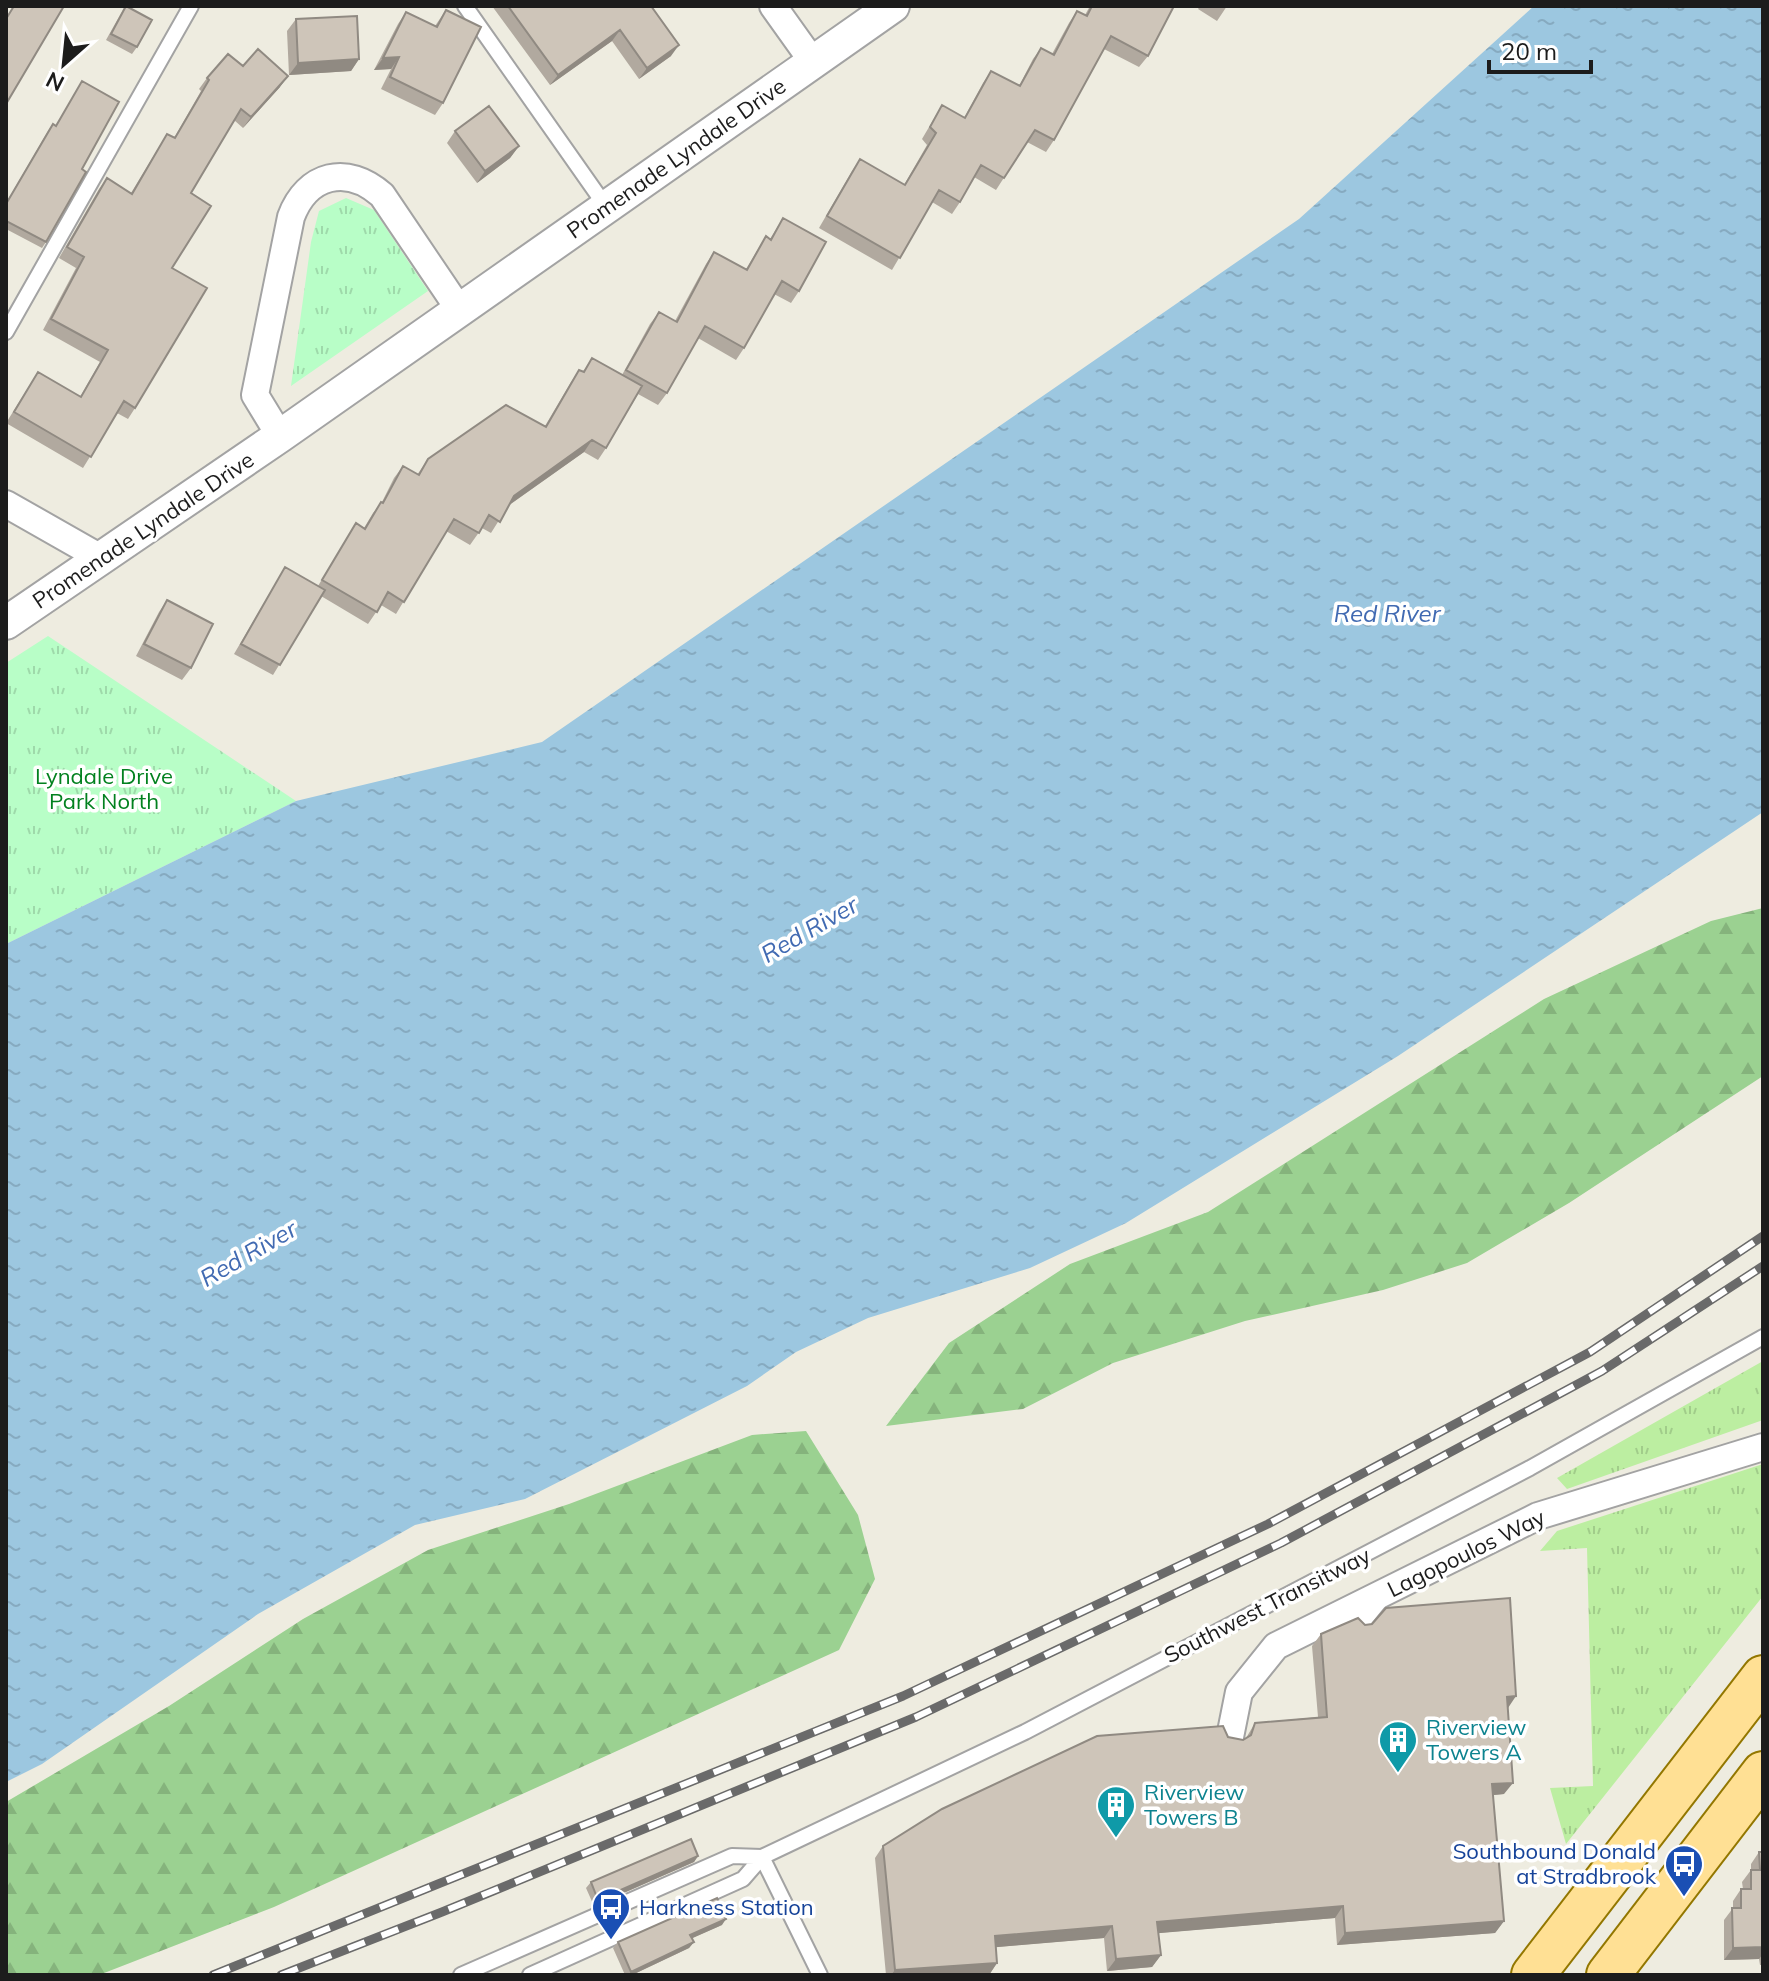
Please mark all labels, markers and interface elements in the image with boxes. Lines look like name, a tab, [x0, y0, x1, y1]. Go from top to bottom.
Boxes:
north arrow	[24, 24, 104, 104]
scale bar	[1489, 24, 1591, 74]
text: 20 m	[1501, 36, 1557, 66]
text: N	[41, 66, 69, 98]
street label: Promenade Lyndale Drive	[561, 72, 791, 244]
street label: Promenade Lyndale Drive	[27, 445, 259, 615]
water label: Red River	[1334, 598, 1442, 628]
park label: Lyndale Drive Park North	[35, 762, 173, 815]
water label: Red River	[755, 889, 864, 969]
water label: Red River	[194, 1213, 303, 1293]
street label: Lagopoulos Way	[1383, 1503, 1550, 1603]
street label: Southwest Transitway	[1159, 1541, 1375, 1669]
place label: Riverview Towers A	[1426, 1713, 1526, 1766]
building icon: Riverview Towers A	[1377, 1719, 1419, 1774]
place label: Riverview Towers B	[1144, 1778, 1244, 1831]
building icon: Riverview Towers B	[1095, 1784, 1137, 1839]
place label: Southbound Donald at Stradbrook	[1453, 1837, 1657, 1890]
bus stop icon: Southbound Donald at Stradbrook	[1663, 1843, 1705, 1898]
bus stop icon: Harkness Station	[590, 1886, 632, 1941]
place label: Harkness Station	[639, 1893, 814, 1921]

